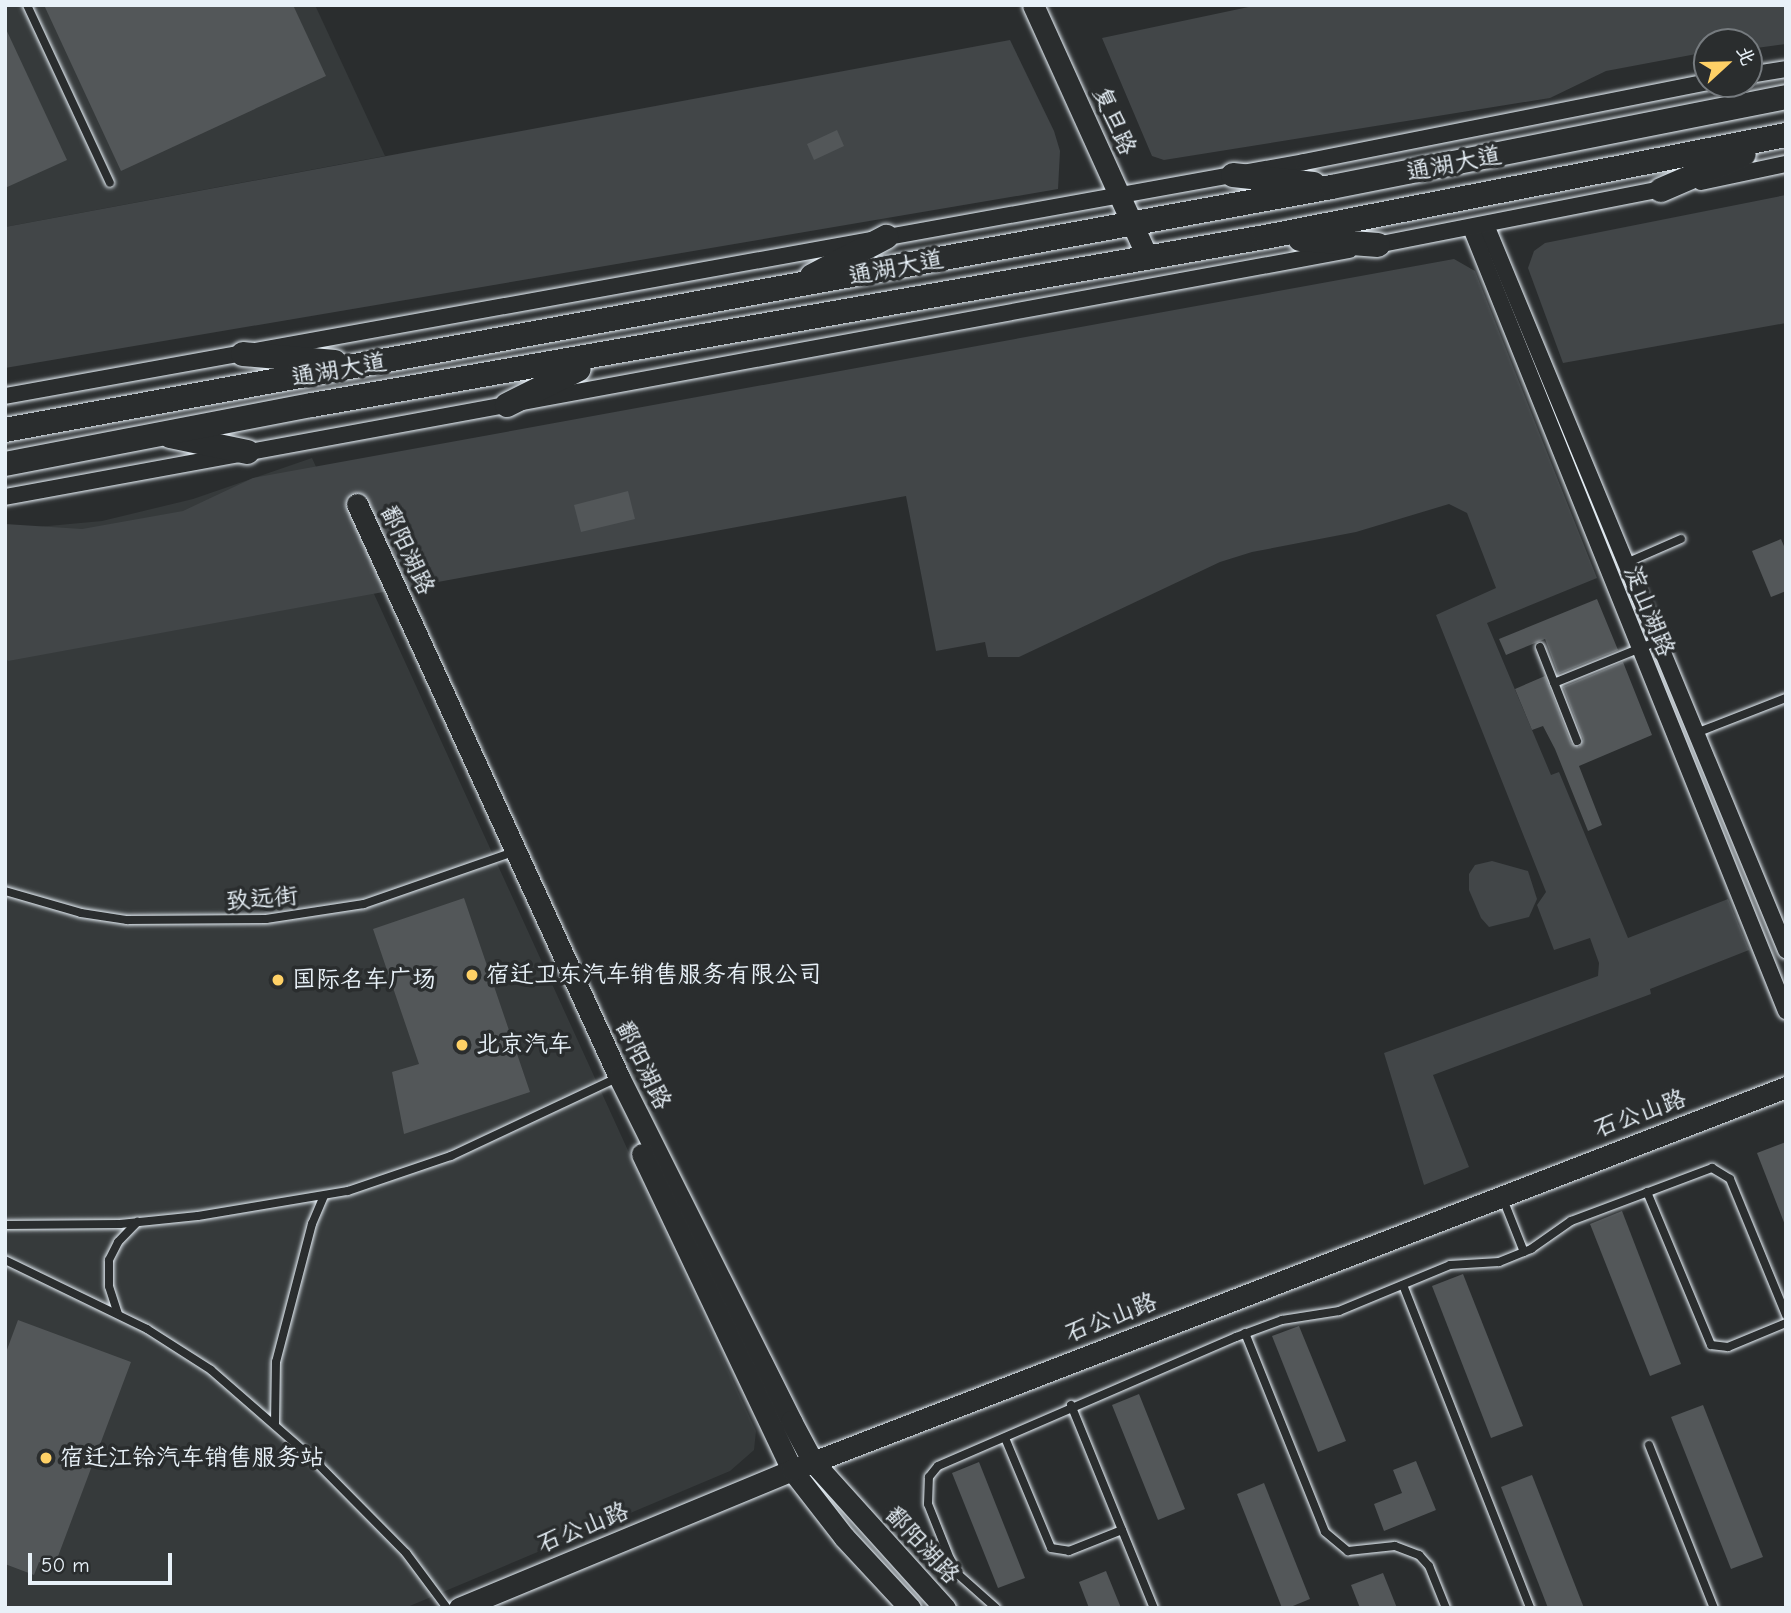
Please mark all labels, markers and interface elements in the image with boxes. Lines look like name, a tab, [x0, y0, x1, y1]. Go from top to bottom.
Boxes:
north arrow	[1693, 28, 1763, 98]
text: 北	[1732, 43, 1759, 69]
street label: 复旦路	[1086, 82, 1142, 160]
street label: 通湖大道	[1404, 141, 1504, 187]
street label: 通湖大道	[846, 245, 946, 291]
street label: 通湖大道	[289, 347, 389, 393]
street label: 鄱阳湖路	[374, 500, 440, 600]
street label: 淀山湖路	[1618, 561, 1680, 661]
street label: 致远街	[225, 882, 299, 916]
place label: 宿迁卫东汽车销售服务有限公司	[486, 961, 822, 989]
place label: 国际名车广场	[292, 966, 436, 994]
marker: 宿迁卫东汽车销售服务有限公司	[464, 967, 480, 983]
marker: 国际名车广场	[270, 972, 286, 988]
street label: 鄱阳湖路	[609, 1016, 677, 1114]
place label: 北京汽车	[476, 1031, 572, 1059]
marker: 北京汽车	[454, 1037, 470, 1053]
street label: 石公山路	[1590, 1084, 1690, 1144]
street label: 石公山路	[1061, 1287, 1161, 1349]
place label: 宿迁江铃汽车销售服务站	[60, 1444, 324, 1472]
marker: 宿迁江铃汽车销售服务站	[38, 1450, 54, 1466]
street label: 石公山路	[533, 1497, 633, 1559]
street label: 鄱阳湖路	[879, 1500, 965, 1590]
scale bar	[32, 1540, 175, 1584]
text: 50 m	[41, 1553, 90, 1577]

